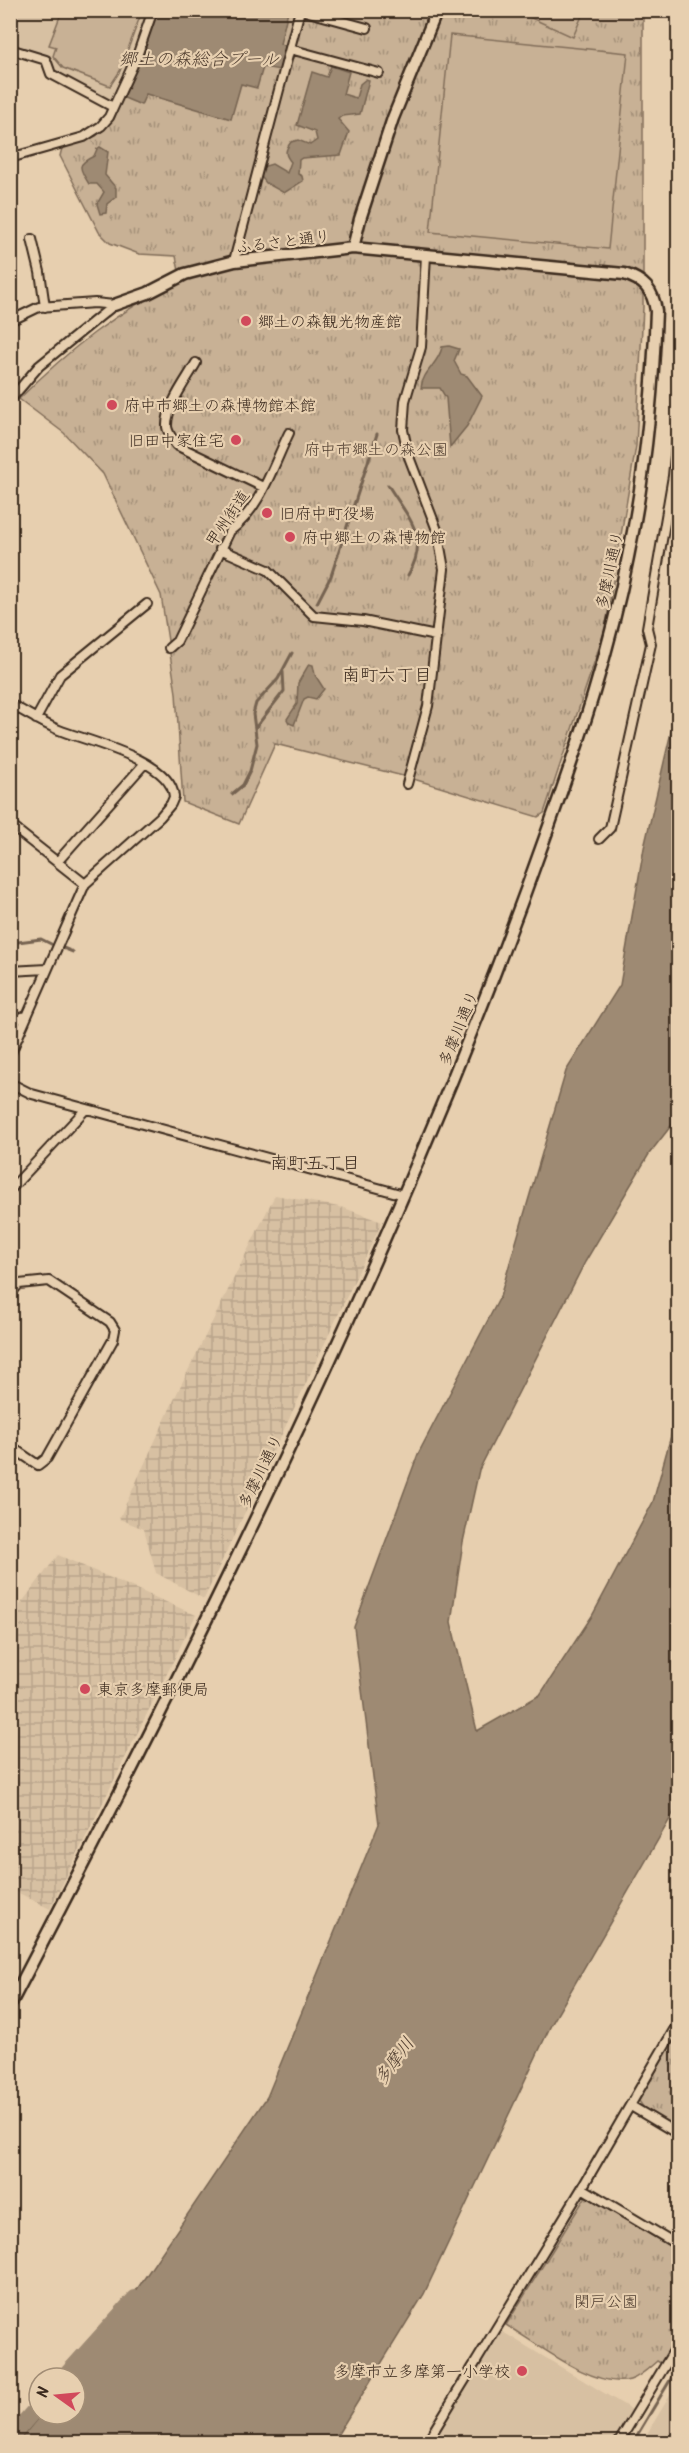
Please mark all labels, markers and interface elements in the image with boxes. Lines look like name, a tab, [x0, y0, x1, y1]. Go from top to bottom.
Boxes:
water label: 郷土の森総合プール	[119, 46, 280, 75]
street label: ふるさと通り	[234, 224, 332, 261]
place label: 郷土の森観光物産館	[258, 310, 402, 335]
marker: 郷土の森観光物産館	[239, 314, 253, 328]
place label: 府中市郷土の森博物館本館	[124, 394, 316, 419]
marker: 府中市郷土の森博物館本館	[105, 398, 119, 412]
place label: 旧田中家住宅	[128, 429, 224, 454]
marker: 旧田中家住宅	[229, 433, 243, 447]
park label: 府中市郷土の森公園	[304, 438, 448, 463]
street label: 甲州街道	[200, 485, 257, 552]
place label: 旧府中町役場	[279, 502, 375, 527]
marker: 旧府中町役場	[260, 506, 274, 520]
place label: 府中郷土の森博物館	[302, 526, 446, 551]
street label: 多摩川通り	[590, 529, 631, 612]
marker: 府中郷土の森博物館	[283, 530, 297, 544]
district label: 南町六丁目	[342, 662, 432, 691]
street label: 多摩川通り	[433, 987, 486, 1070]
district label: 南町五丁目	[270, 1150, 360, 1179]
street label: 多摩川通り	[233, 1430, 290, 1513]
place label: 東京多摩郵便局	[97, 1678, 209, 1703]
marker: 東京多摩郵便局	[78, 1682, 92, 1696]
water label: 多摩川	[368, 2032, 423, 2092]
park label: 関戸公園	[574, 2290, 638, 2315]
place label: 多摩市立多摩第一小学校	[334, 2360, 510, 2385]
marker: 多摩市立多摩第一小学校	[515, 2364, 529, 2378]
north arrow	[27, 2366, 87, 2426]
text: N	[31, 2384, 57, 2401]

